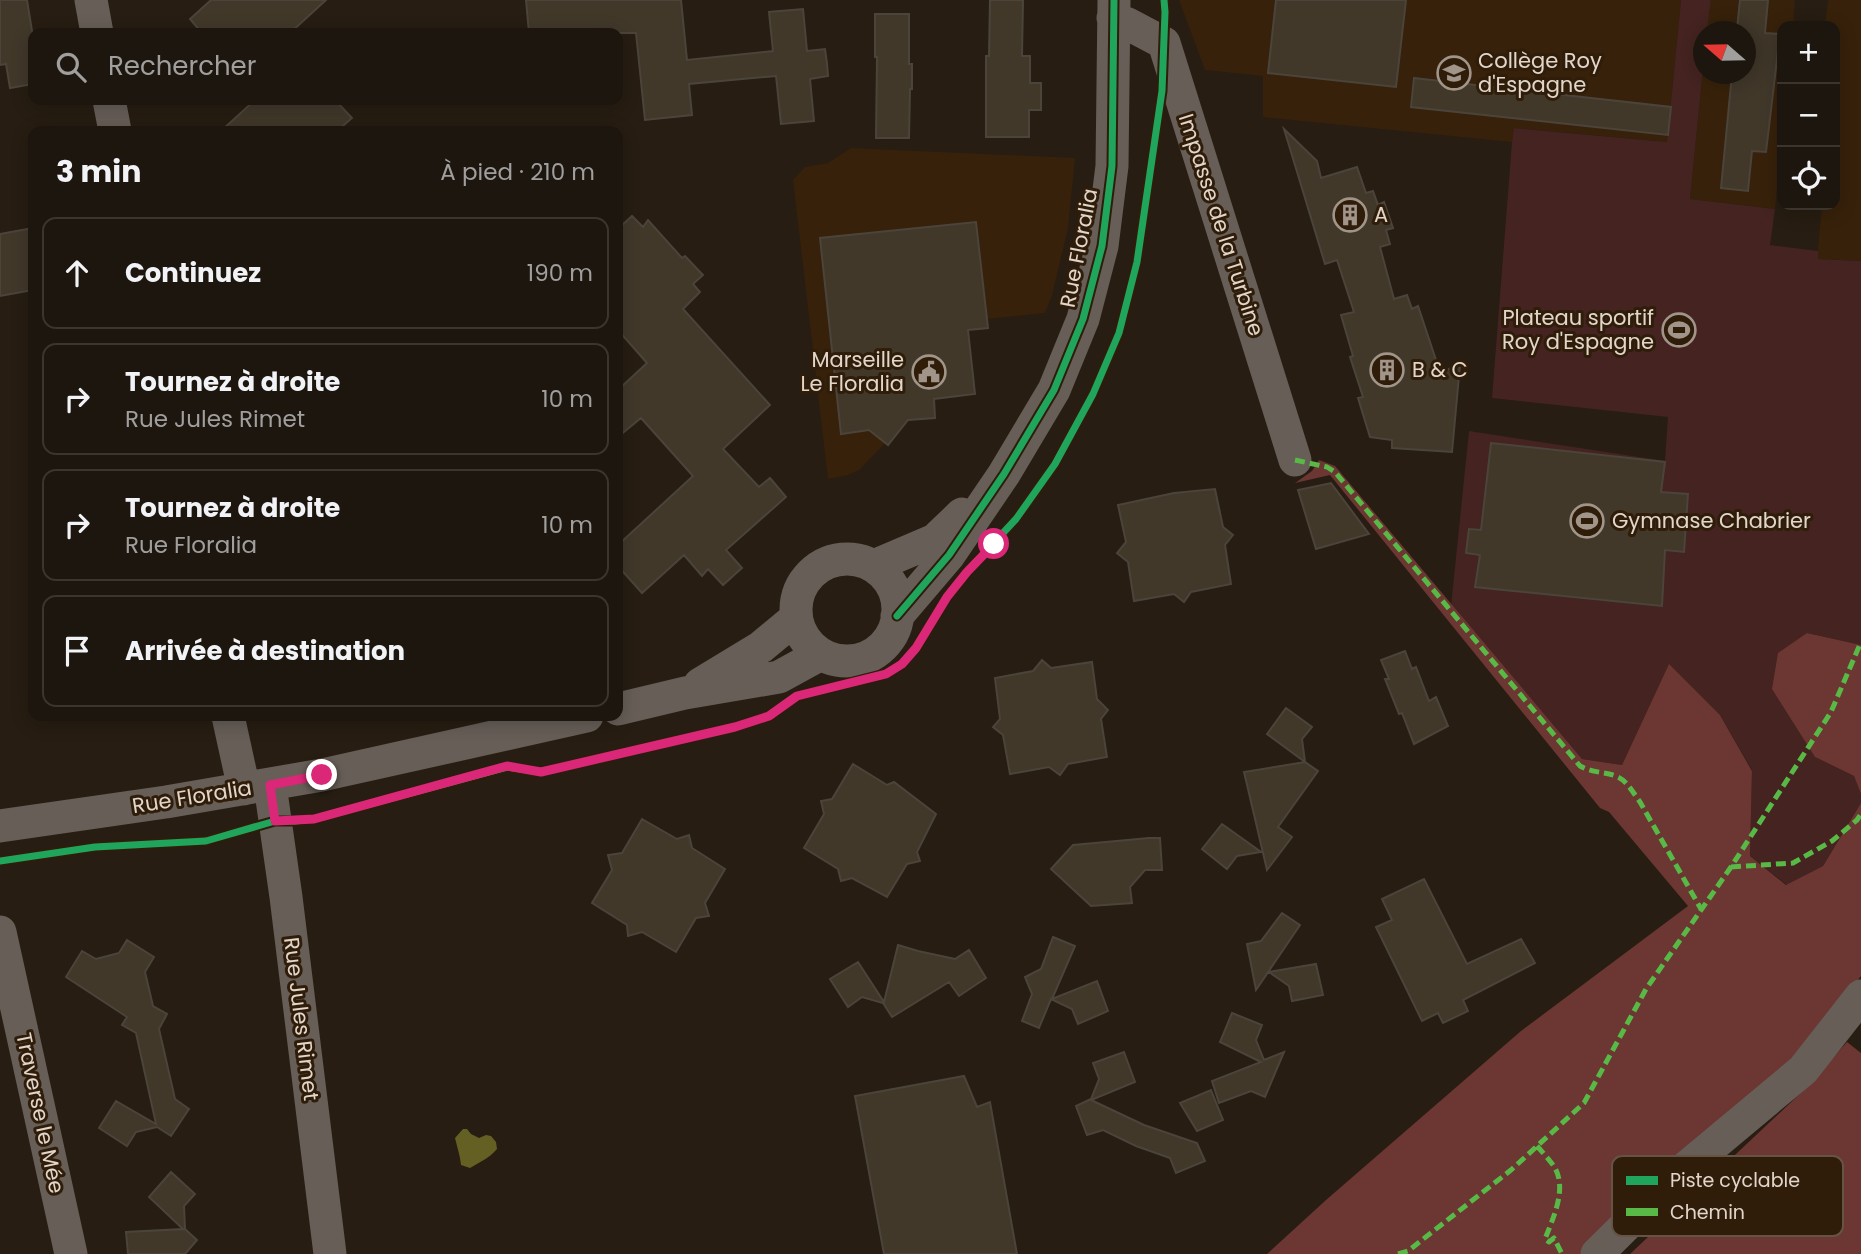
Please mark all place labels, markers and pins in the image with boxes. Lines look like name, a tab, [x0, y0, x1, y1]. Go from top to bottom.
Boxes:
place label: Collège Roy d'Espagne	[1478, 46, 1602, 99]
school or university icon: Collège Roy d'Espagne	[1435, 54, 1473, 92]
building icon: A	[1331, 196, 1369, 234]
place label: A	[1374, 200, 1388, 229]
place label: Plateau sportif Roy d'Espagne	[1502, 303, 1654, 356]
sports icon: Plateau sportif Roy d'Espagne	[1660, 311, 1698, 349]
place label: Marseille Le Floralia	[801, 345, 904, 398]
building icon: B & C	[1368, 351, 1406, 389]
public building icon: Marseille Le Floralia	[910, 353, 948, 391]
place label: B & C	[1412, 355, 1468, 384]
sports icon: Gymnase Chabrier	[1568, 502, 1606, 540]
place label: Gymnase Chabrier	[1612, 506, 1811, 535]

